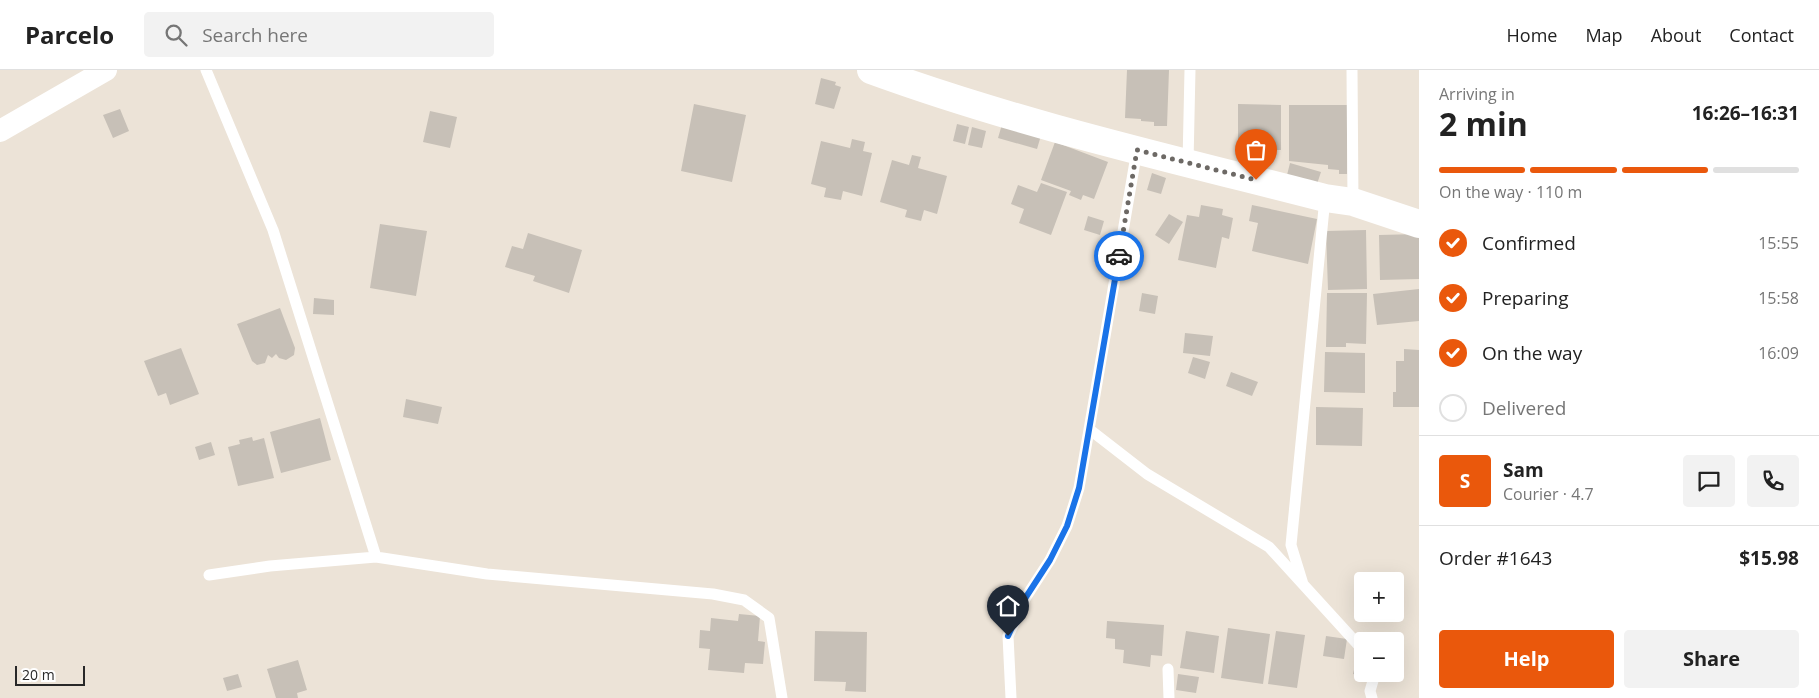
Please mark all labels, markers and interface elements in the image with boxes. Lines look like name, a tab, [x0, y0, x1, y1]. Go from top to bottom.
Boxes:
search box	[144, 12, 494, 57]
text: Parcelo	[25, 18, 114, 51]
icon: search	[162, 21, 190, 49]
text: Search here	[202, 22, 308, 48]
text: Home	[1507, 23, 1557, 47]
text: Map	[1585, 23, 1623, 47]
text: About	[1651, 23, 1701, 47]
text: Contact	[1729, 23, 1794, 47]
text: Arriving in	[1439, 83, 1515, 105]
text: 16:26–16:31	[1692, 100, 1799, 126]
text: 2 min	[1439, 102, 1528, 145]
pin	[1235, 129, 1277, 180]
icon: bag	[1242, 136, 1270, 164]
text: On the way · 110 m	[1439, 181, 1582, 203]
icon: check	[1439, 229, 1467, 257]
text: Confirmed	[1482, 230, 1576, 256]
courier	[1094, 231, 1144, 281]
text: 15:55	[1758, 232, 1799, 254]
icon: car	[1105, 242, 1133, 270]
icon: check	[1439, 284, 1467, 312]
text: Preparing	[1482, 285, 1569, 311]
text: 15:58	[1758, 287, 1799, 309]
icon: check	[1439, 339, 1467, 367]
text: On the way	[1482, 340, 1582, 366]
text: 16:09	[1758, 342, 1799, 364]
text: Delivered	[1482, 395, 1566, 421]
button: chat	[1683, 455, 1735, 507]
button: phone	[1747, 455, 1799, 507]
text: Sam	[1503, 457, 1544, 483]
text: S	[1460, 468, 1470, 494]
text: Courier · 4.7	[1503, 483, 1594, 505]
text: Order #1643	[1439, 545, 1552, 571]
text: $15.98	[1739, 545, 1799, 571]
map controls	[1354, 572, 1404, 682]
button: +	[1354, 572, 1404, 622]
pin	[987, 585, 1029, 636]
icon: home	[994, 592, 1022, 620]
button: Help	[1439, 630, 1614, 688]
button: Share	[1624, 630, 1799, 688]
button: −	[1354, 632, 1404, 682]
scale bar	[15, 663, 85, 686]
text: 20 m	[22, 665, 55, 684]

